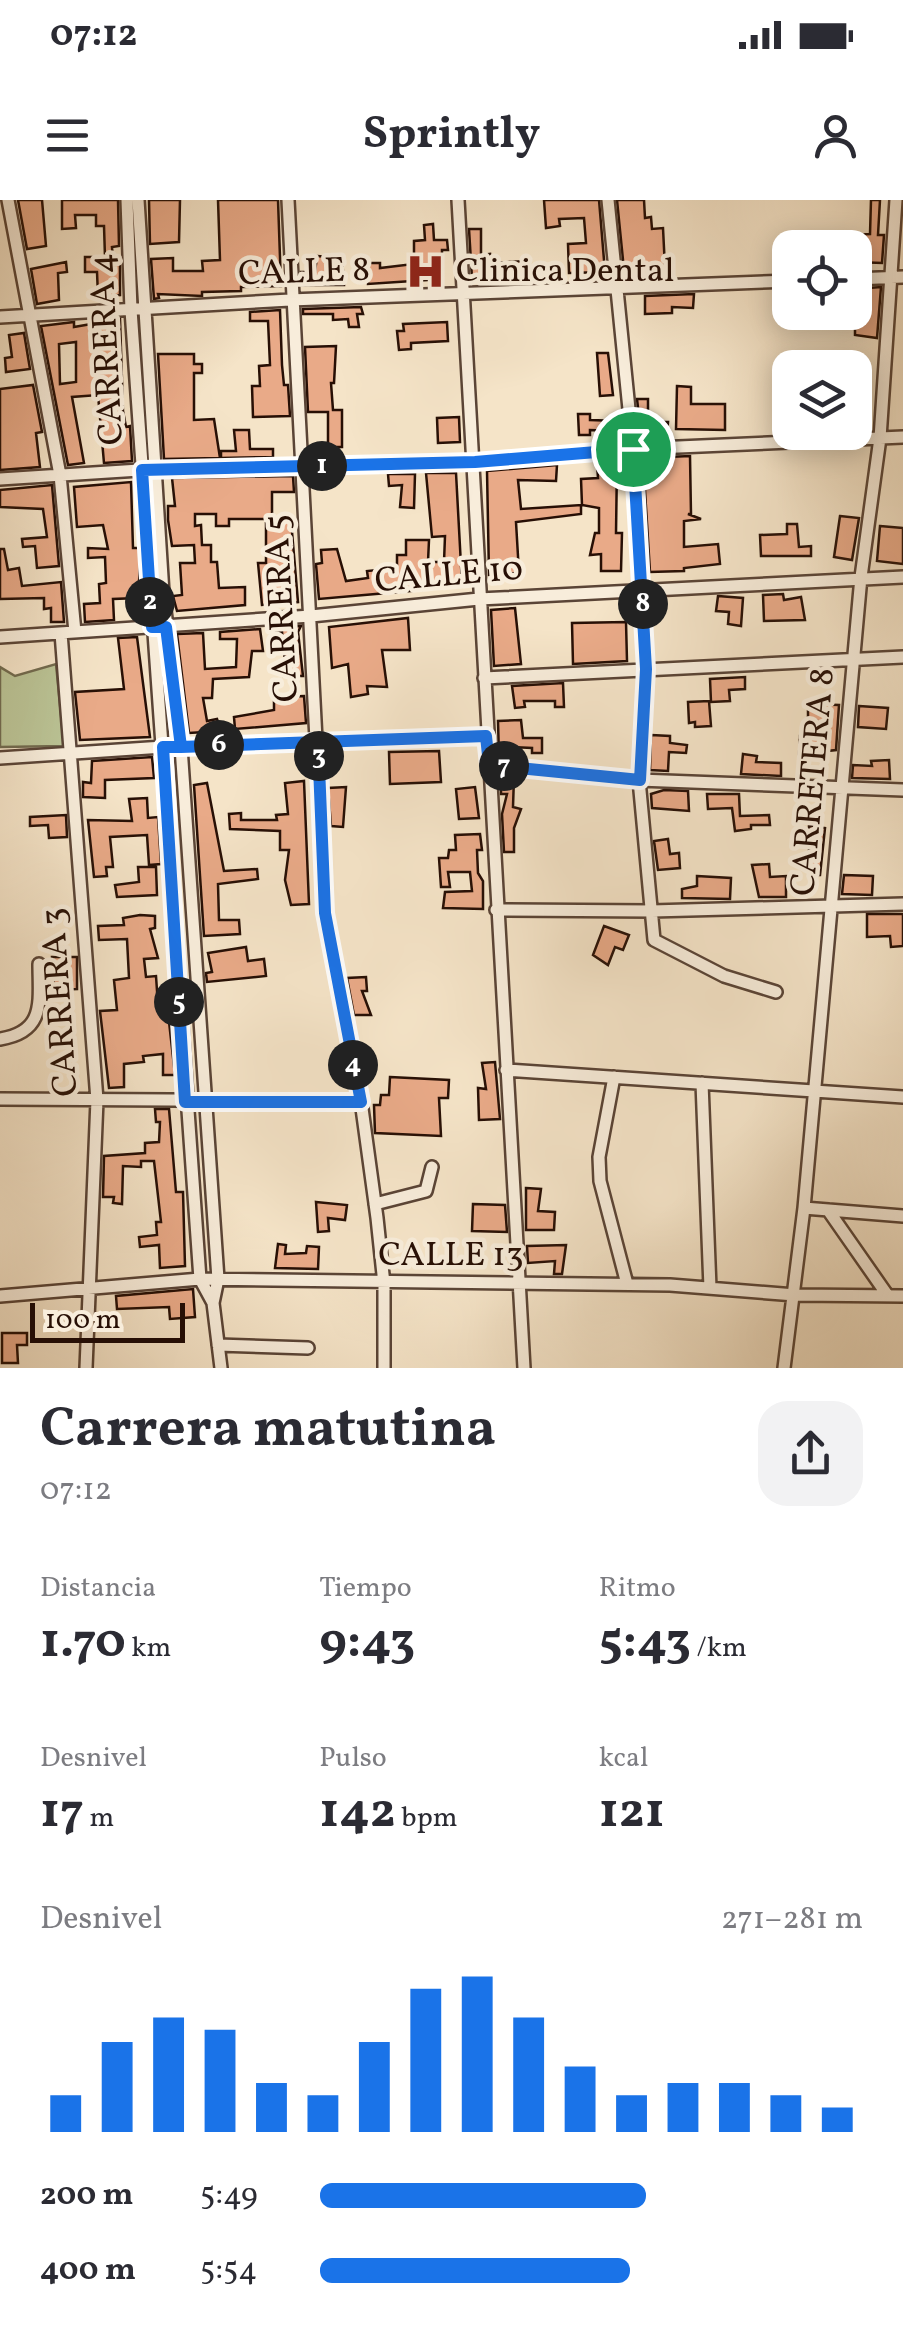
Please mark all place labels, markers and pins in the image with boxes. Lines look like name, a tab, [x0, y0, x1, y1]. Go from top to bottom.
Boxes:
place label: Clinica Dental	[456, 248, 675, 296]
hospital icon: Clinica Dental	[405, 251, 447, 293]
pin	[591, 407, 676, 492]
pin: 1	[297, 441, 347, 491]
pin: 2	[125, 577, 175, 627]
pin: 8	[618, 579, 668, 629]
pin: 6	[194, 720, 244, 770]
pin: 3	[294, 731, 344, 781]
pin: 7	[479, 741, 529, 791]
pin: 5	[154, 977, 204, 1027]
pin: 4	[328, 1040, 378, 1090]

